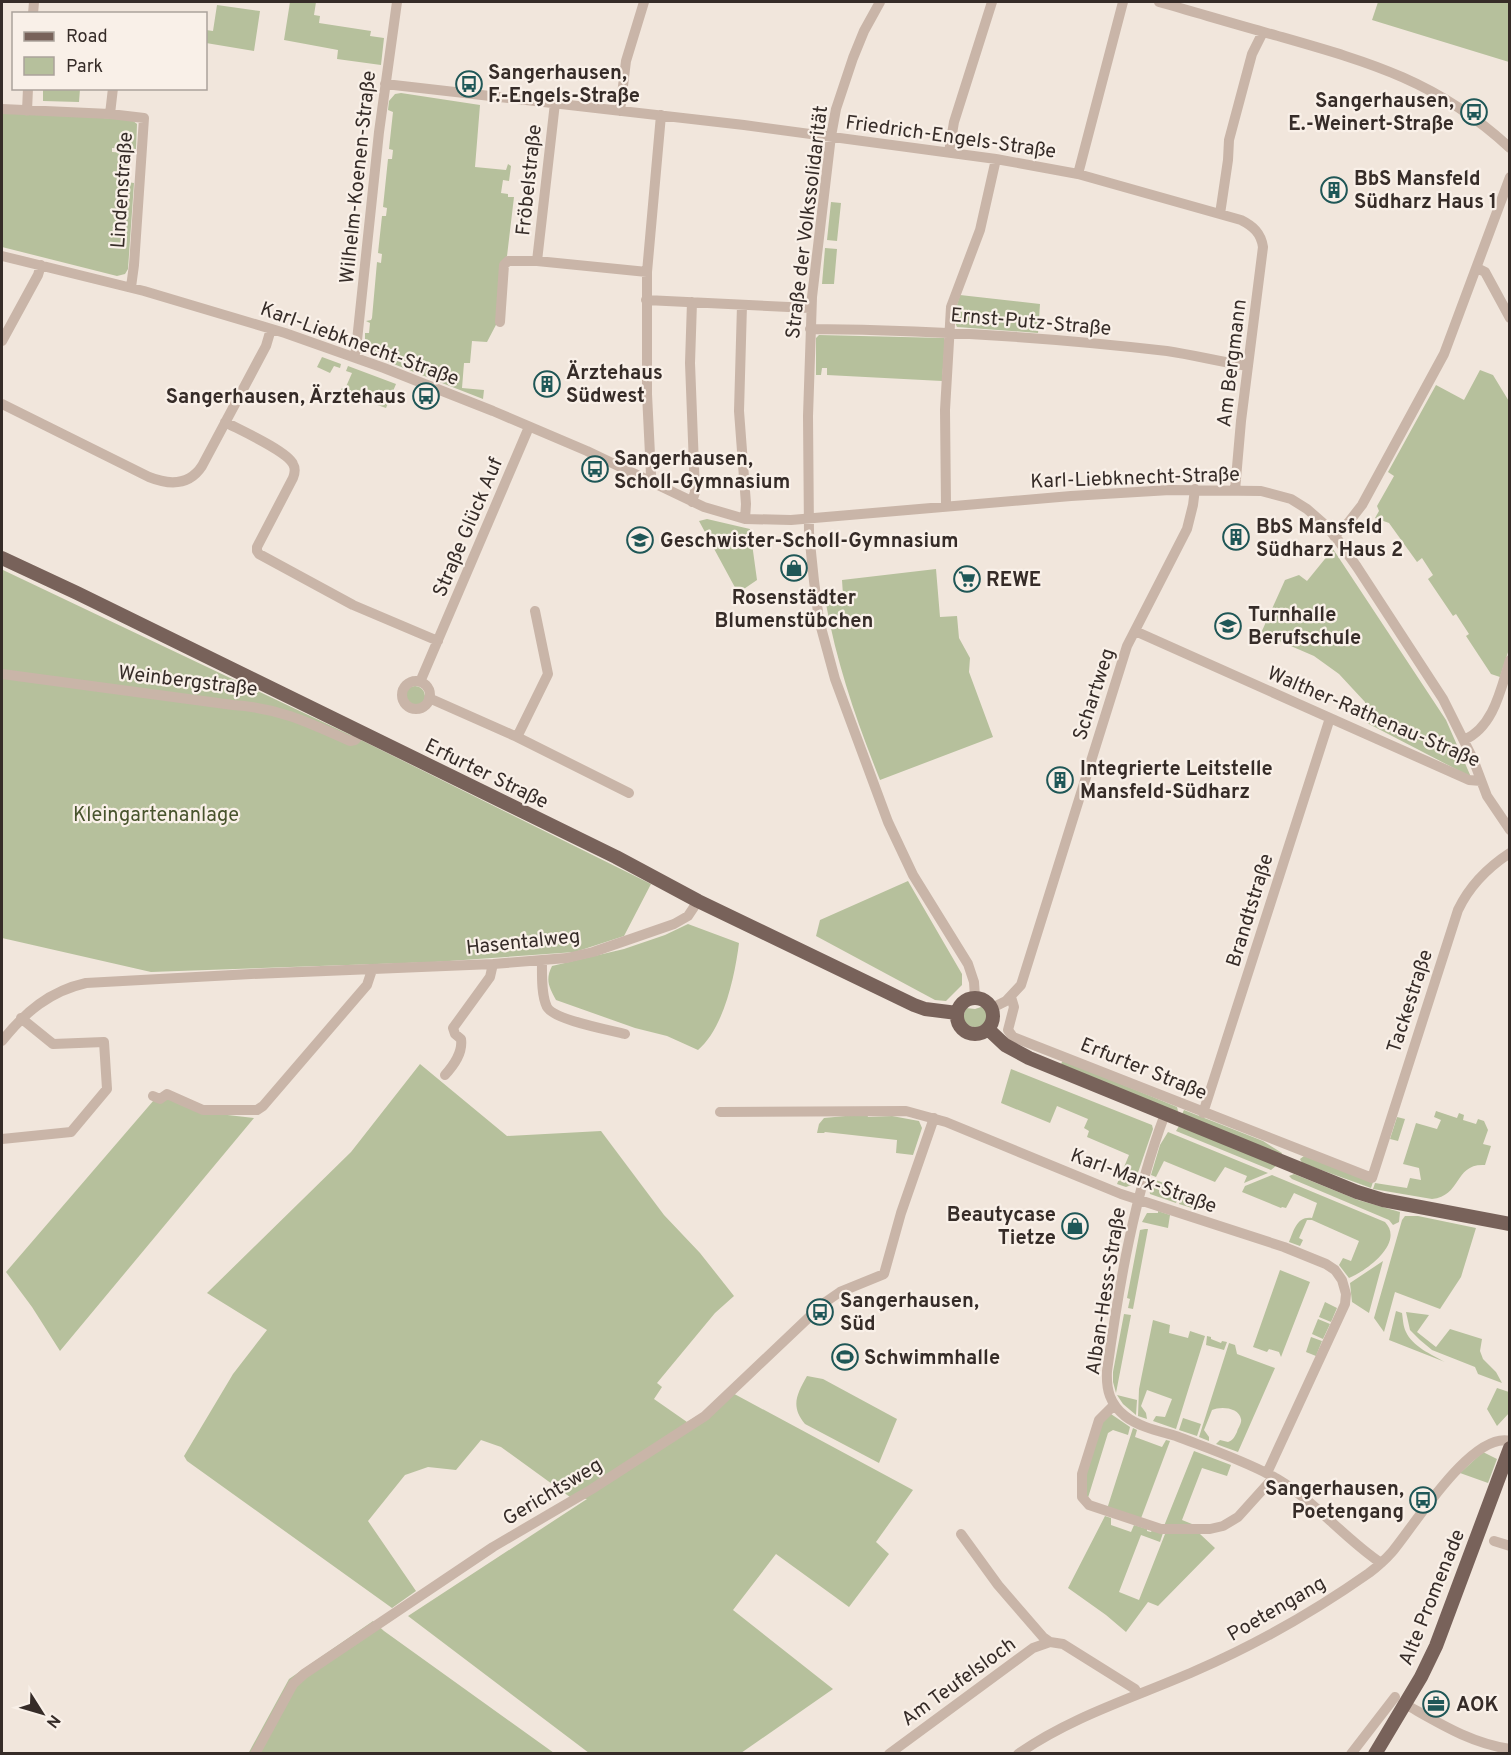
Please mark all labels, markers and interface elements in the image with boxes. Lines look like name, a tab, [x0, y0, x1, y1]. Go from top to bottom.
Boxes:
legend	[12, 12, 207, 90]
text: Road	[66, 26, 108, 49]
text: Park	[66, 56, 103, 79]
place label: Sangerhausen, F.-Engels-Straße	[488, 61, 640, 110]
street label: Wilhelm-Koenen-Straße	[335, 69, 383, 285]
bus stop icon: Sangerhausen, F.-Engels-Straße	[454, 69, 484, 99]
place label: Sangerhausen, E.-Weinert-Straße	[1288, 89, 1454, 138]
bus stop icon: Sangerhausen, E.-Weinert-Straße	[1459, 97, 1489, 127]
street label: Straße der Volkssolidarität	[781, 104, 835, 340]
street label: Friedrich-Engels-Straße	[844, 110, 1058, 166]
street label: Fröbelstraße	[511, 123, 549, 237]
street label: Lindenstraße	[106, 131, 140, 249]
place label: BbS Mansfeld Südharz Haus 1	[1354, 167, 1497, 216]
building icon: BbS Mansfeld Südharz Haus 1	[1319, 175, 1349, 205]
street label: Karl-Liebknecht-Straße	[256, 297, 462, 393]
street label: Am Bergmann	[1212, 298, 1254, 429]
street label: Ernst-Putz-Straße	[949, 303, 1112, 343]
place label: Ärztehaus Südwest	[566, 360, 663, 410]
building icon: Ärztehaus Südwest	[532, 369, 562, 399]
bus stop icon: Sangerhausen, Ärztehaus	[411, 381, 441, 411]
place label: Sangerhausen, Ärztehaus	[166, 384, 406, 411]
place label: Sangerhausen, Scholl-Gymnasium	[614, 447, 790, 496]
street label: Straße Glück Auf	[428, 454, 510, 601]
bus stop icon: Sangerhausen, Scholl-Gymnasium	[580, 454, 610, 484]
street label: Karl-Liebknecht-Straße	[1030, 462, 1240, 496]
place label: BbS Mansfeld Südharz Haus 2	[1256, 515, 1403, 564]
building icon: BbS Mansfeld Südharz Haus 2	[1221, 522, 1251, 552]
school or university icon: Geschwister-Scholl-Gymnasium	[625, 525, 655, 555]
place label: Geschwister-Scholl-Gymnasium	[660, 529, 959, 555]
shop icon: Rosenstädter Blumenstübchen	[779, 553, 809, 583]
supermarket icon: REWE	[952, 564, 982, 594]
place label: REWE	[986, 568, 1041, 594]
place label: Rosenstädter Blumenstübchen	[715, 586, 873, 635]
place label: Turnhalle Berufschule	[1248, 603, 1361, 652]
school or university icon: Turnhalle Berufschule	[1213, 611, 1243, 641]
street label: Schartweg	[1068, 645, 1122, 744]
street label: Weinbergstraße	[117, 661, 259, 703]
street label: Walther-Rathenau-Straße	[1263, 661, 1484, 775]
street label: Erfurter Straße	[420, 734, 552, 816]
place label: Integrierte Leitstelle Mansfeld-Südharz	[1080, 757, 1273, 806]
building icon: Integrierte Leitstelle Mansfeld-Südharz	[1045, 765, 1075, 795]
park label: Kleingartenanlage	[73, 803, 239, 829]
street label: Brandtstraße	[1221, 851, 1280, 970]
street label: Hasentalweg	[465, 924, 582, 962]
street label: Tackestraße	[1382, 947, 1440, 1057]
street label: Erfurter Straße	[1076, 1033, 1210, 1107]
street label: Karl-Marx-Straße	[1067, 1143, 1220, 1220]
place label: Beautycase Tietze	[947, 1203, 1056, 1252]
street label: Alban-Hess-Straße	[1081, 1206, 1133, 1377]
shop icon: Beautycase Tietze	[1060, 1211, 1090, 1241]
place label: Sangerhausen, Süd	[840, 1289, 979, 1338]
bus stop icon: Sangerhausen, Süd	[805, 1297, 835, 1327]
sports icon: Schwimmhalle	[830, 1342, 860, 1372]
place label: Schwimmhalle	[864, 1346, 1000, 1372]
street label: Gerichtsweg	[499, 1453, 608, 1533]
place label: Sangerhausen, Poetengang	[1265, 1477, 1404, 1526]
bus stop icon: Sangerhausen, Poetengang	[1408, 1485, 1438, 1515]
street label: Alte Promenade	[1394, 1526, 1472, 1670]
street label: Poetengang	[1223, 1571, 1331, 1648]
street label: Am Teufelsloch	[897, 1632, 1022, 1733]
north arrow	[12, 1683, 72, 1743]
office icon: AOK	[1421, 1689, 1451, 1719]
place label: AOK	[1456, 1693, 1499, 1719]
text: N	[41, 1710, 64, 1731]

